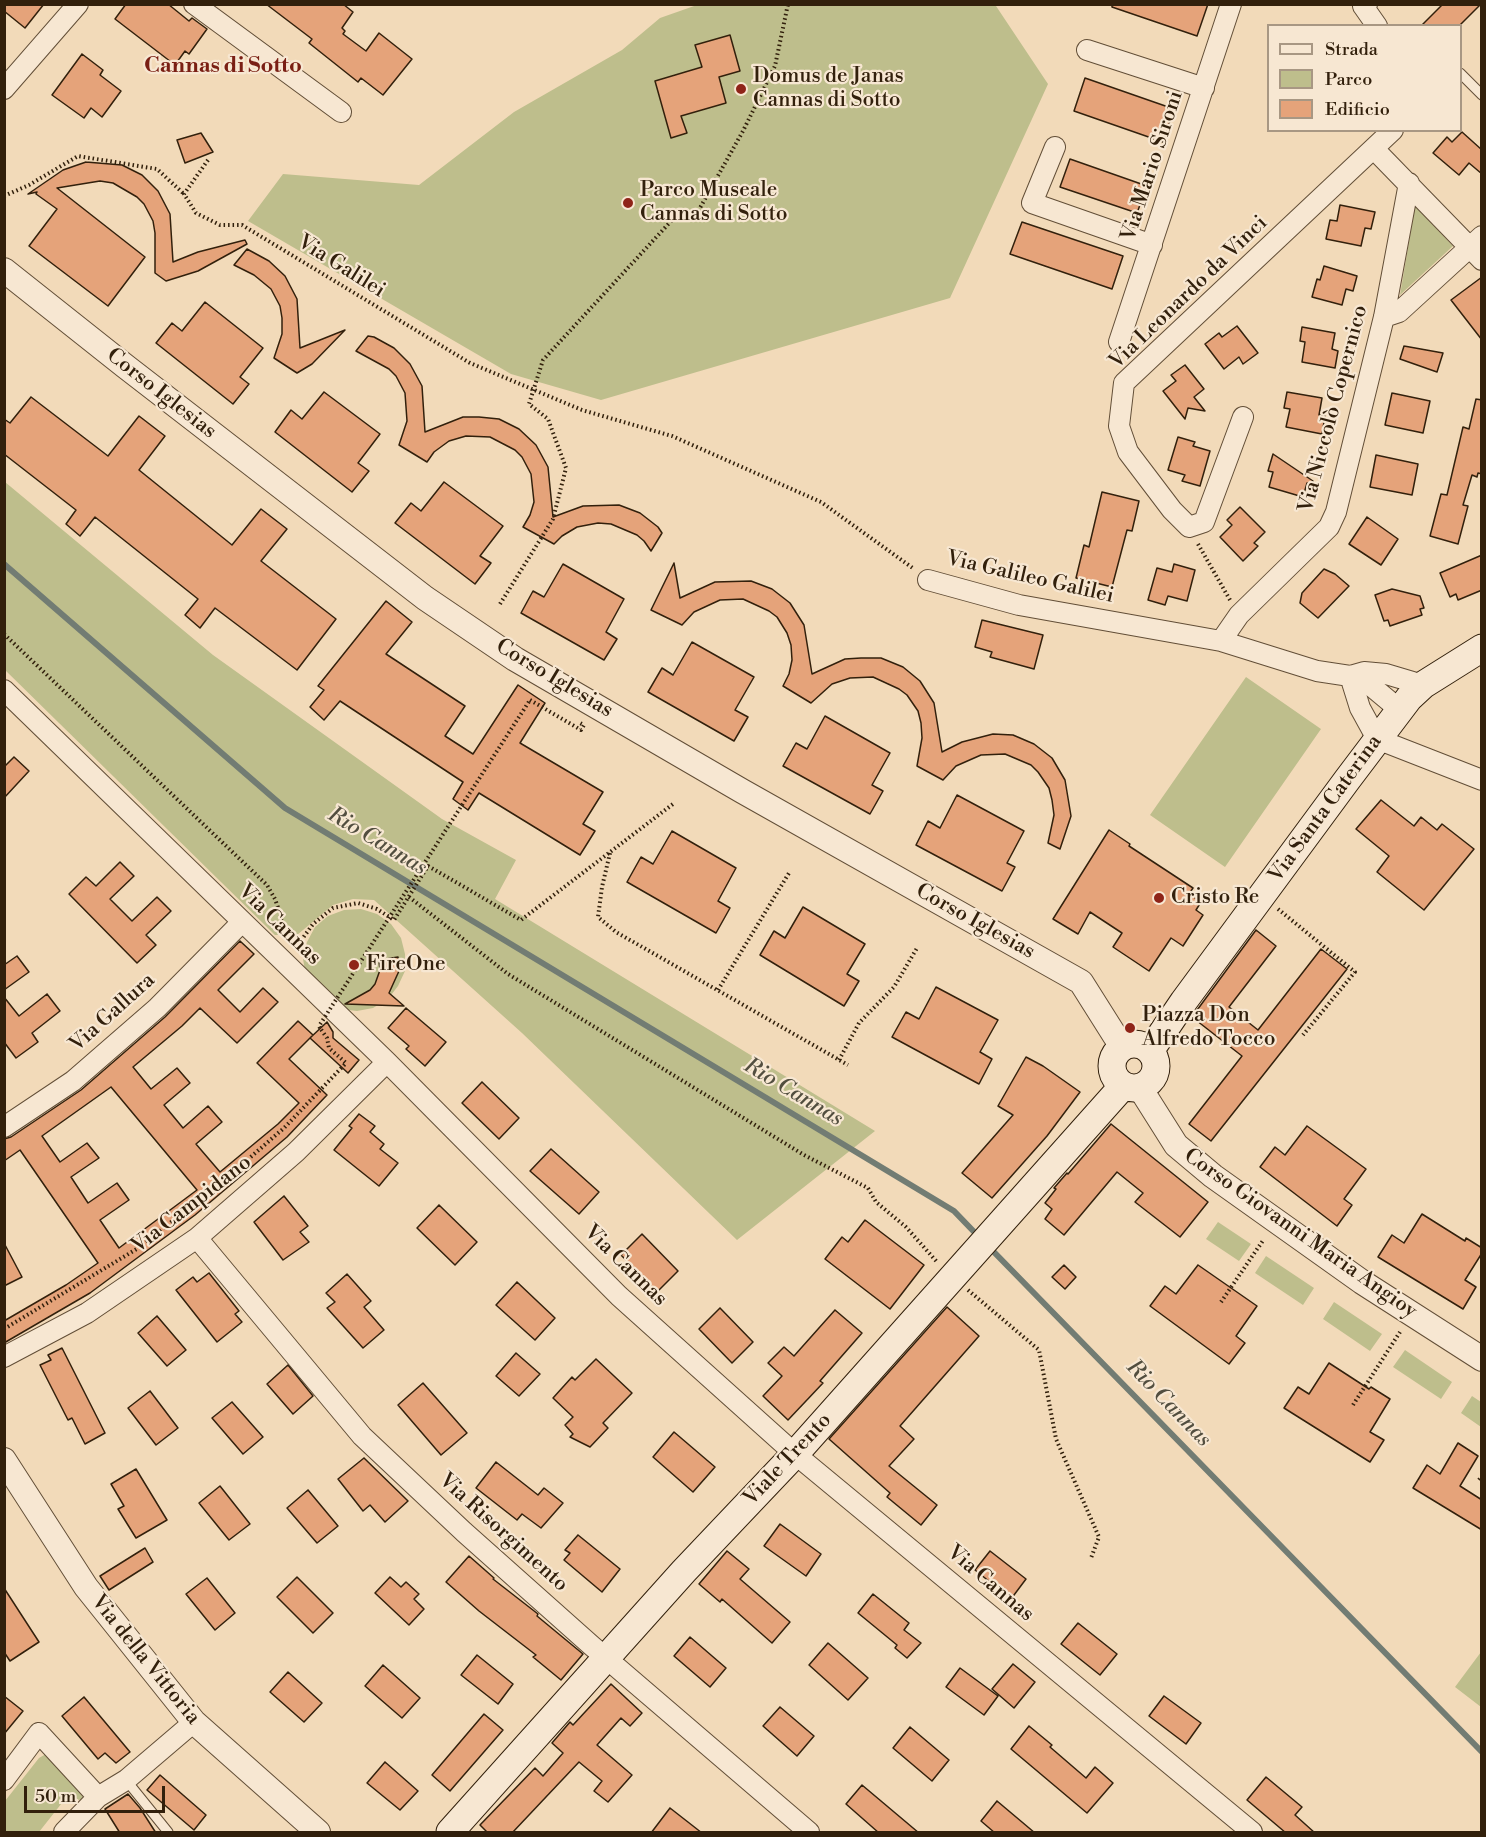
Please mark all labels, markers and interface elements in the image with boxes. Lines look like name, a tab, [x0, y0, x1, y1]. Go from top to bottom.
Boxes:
legend	[1267, 24, 1462, 132]
text: Strada	[1325, 38, 1378, 61]
district label: Cannas di Sotto	[144, 54, 302, 80]
place label: Domus de Janas Cannas di Sotto	[753, 64, 904, 114]
text: Parco	[1325, 68, 1372, 91]
marker: Domus de Janas Cannas di Sotto	[734, 82, 748, 96]
street label: Via Mario Sironi	[1117, 88, 1189, 244]
text: Edificio	[1325, 98, 1390, 121]
place label: Parco Museale Cannas di Sotto	[640, 178, 788, 228]
marker: Parco Museale Cannas di Sotto	[621, 196, 635, 210]
street label: Via Leonardo da Vinci	[1105, 211, 1273, 375]
street label: Via Galilei	[292, 230, 390, 304]
street label: Via Niccolò Copernico	[1294, 302, 1374, 516]
street label: Corso Iglesias	[101, 343, 221, 445]
street label: Via Galileo Galilei	[944, 547, 1116, 609]
street label: Corso Iglesias	[491, 634, 617, 724]
street label: Via Santa Caterina	[1264, 730, 1388, 888]
water label: Rio Cannas	[323, 802, 431, 882]
street label: Via Cannas	[232, 879, 326, 971]
street label: Corso Iglesias	[911, 879, 1039, 965]
place label: Cristo Re	[1171, 885, 1259, 911]
marker: Cristo Re	[1152, 891, 1166, 905]
place label: FireOne	[366, 952, 446, 978]
marker: FireOne	[347, 958, 361, 972]
street label: Via Gallura	[65, 968, 161, 1058]
place label: Piazza Don Alfredo Tocco	[1142, 1003, 1275, 1053]
marker: Piazza Don Alfredo Tocco	[1123, 1021, 1137, 1035]
water label: Rio Cannas	[739, 1053, 847, 1133]
street label: Corso Giovanni Maria Angioy	[1179, 1144, 1421, 1324]
street label: Via Campidano	[127, 1150, 257, 1260]
street label: Via Cannas	[578, 1220, 672, 1312]
water label: Rio Cannas	[1120, 1355, 1216, 1453]
street label: Viale Trento	[739, 1408, 837, 1512]
street label: Via Risorgimento	[433, 1468, 573, 1598]
street label: Via Cannas	[941, 1540, 1039, 1628]
street label: Via della Vittoria	[85, 1590, 205, 1730]
scale bar	[27, 1774, 168, 1812]
text: 50 m	[35, 1785, 76, 1808]

